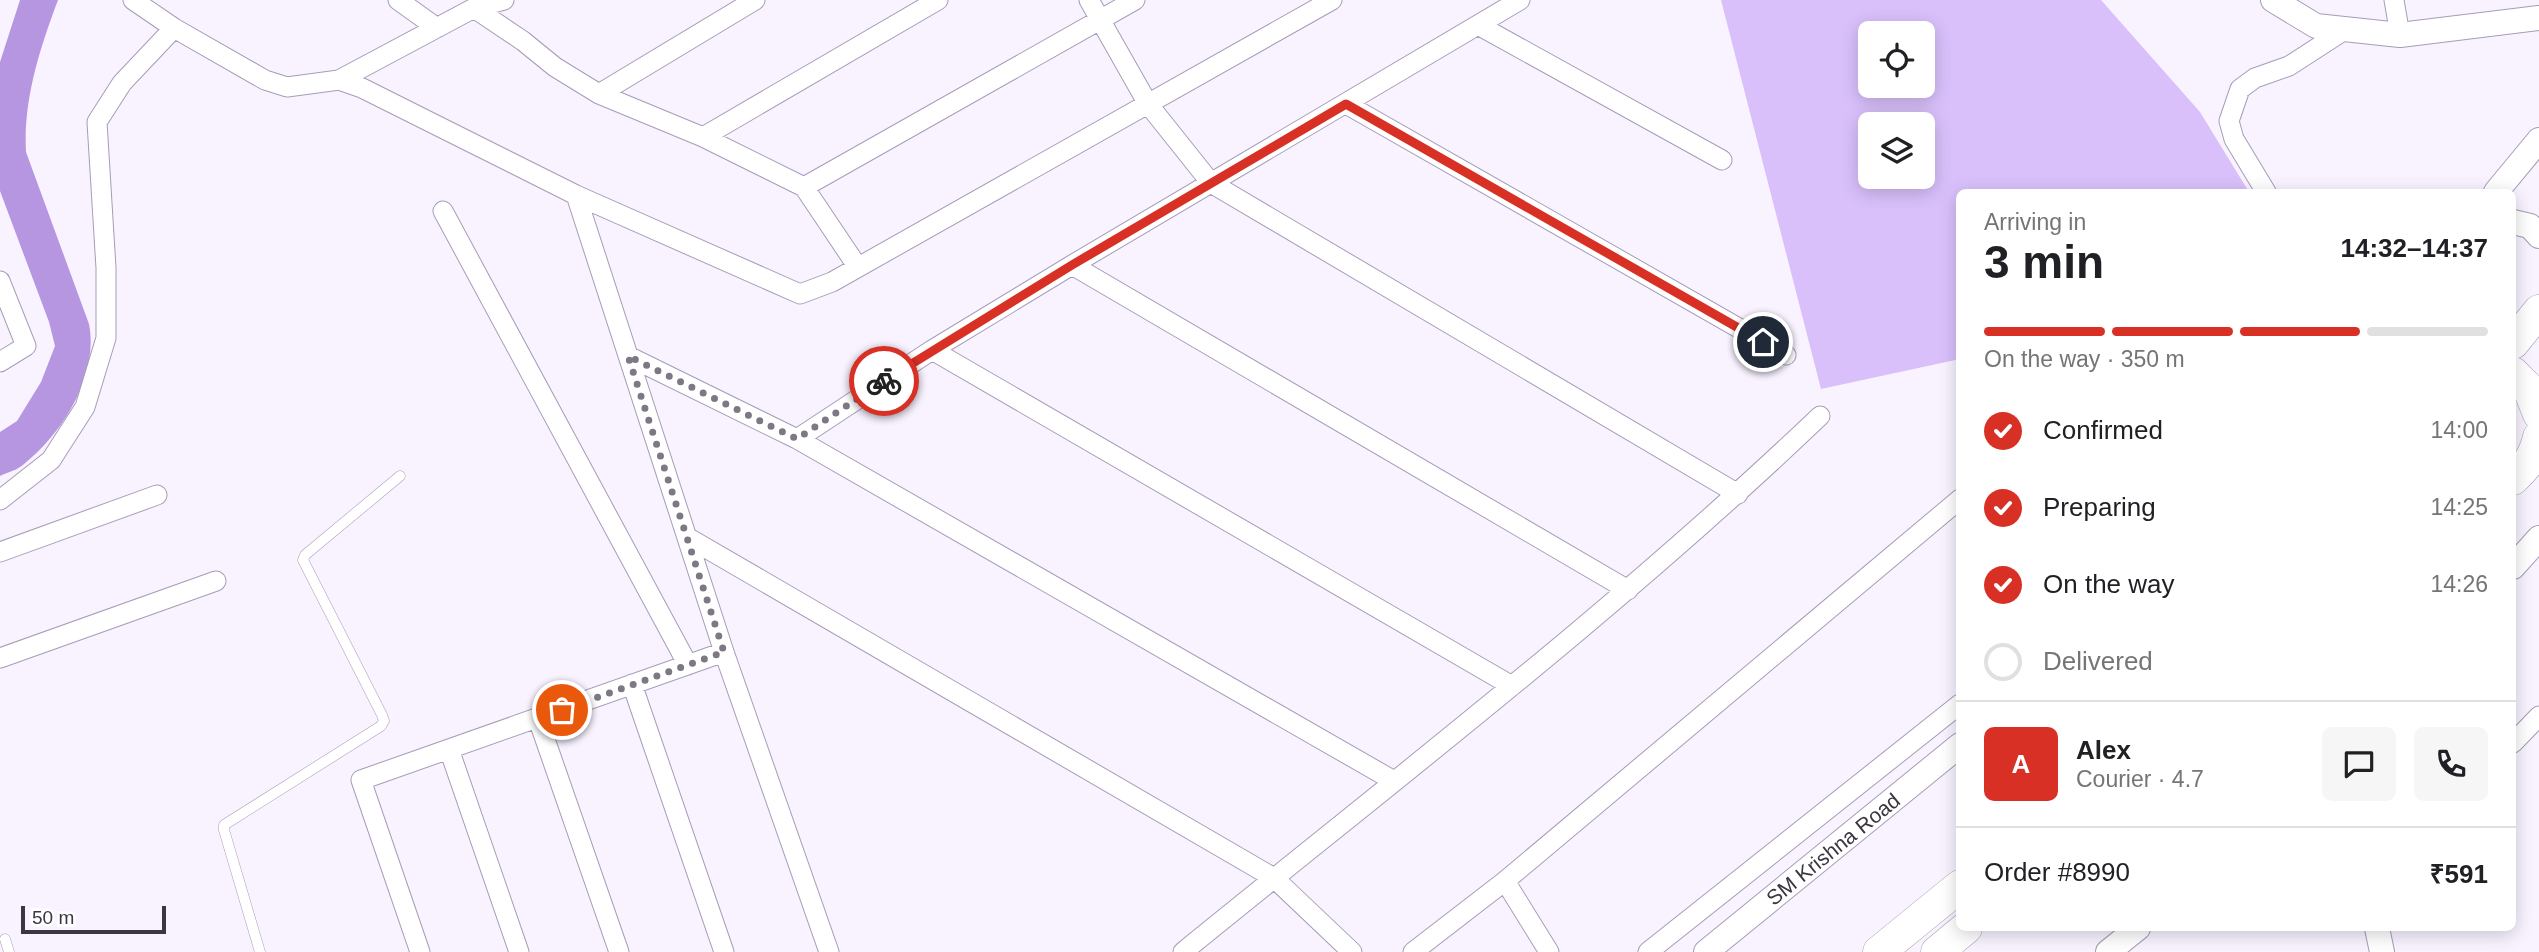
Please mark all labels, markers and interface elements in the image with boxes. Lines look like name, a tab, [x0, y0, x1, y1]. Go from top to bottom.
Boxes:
map controls	[1858, 21, 1935, 189]
button: locate	[1858, 21, 1935, 98]
button: layers	[1858, 112, 1935, 189]
text: Arriving in	[1984, 209, 2086, 235]
text: 14:32–14:37	[2341, 233, 2488, 263]
text: 3 min	[1984, 236, 2104, 288]
pin	[1733, 312, 1793, 372]
icon: home	[1744, 323, 1782, 361]
courier	[849, 346, 919, 416]
text: On the way · 350 m	[1984, 346, 2185, 372]
icon: bike	[865, 362, 903, 400]
icon: check	[1984, 412, 2022, 450]
text: Confirmed	[2043, 415, 2163, 445]
text: 14:00	[2430, 417, 2488, 443]
icon: check	[1984, 489, 2022, 527]
text: Preparing	[2043, 492, 2156, 522]
text: 14:25	[2430, 494, 2488, 520]
icon: check	[1984, 566, 2022, 604]
text: On the way	[2043, 569, 2175, 599]
text: 14:26	[2430, 571, 2488, 597]
text: Delivered	[2043, 646, 2153, 676]
pin	[532, 680, 592, 740]
icon: bag	[543, 691, 581, 729]
button: chat	[2322, 727, 2396, 801]
button: phone	[2414, 727, 2488, 801]
text: Alex	[2076, 735, 2131, 765]
text: A	[2012, 749, 2030, 779]
text: Courier · 4.7	[2076, 766, 2204, 792]
street label: SM Krishna Road	[1762, 788, 1904, 910]
text: Order #8990	[1984, 857, 2130, 887]
text: ₹591	[2430, 859, 2488, 889]
scale bar	[21, 903, 166, 935]
text: 50 m	[32, 907, 74, 928]

